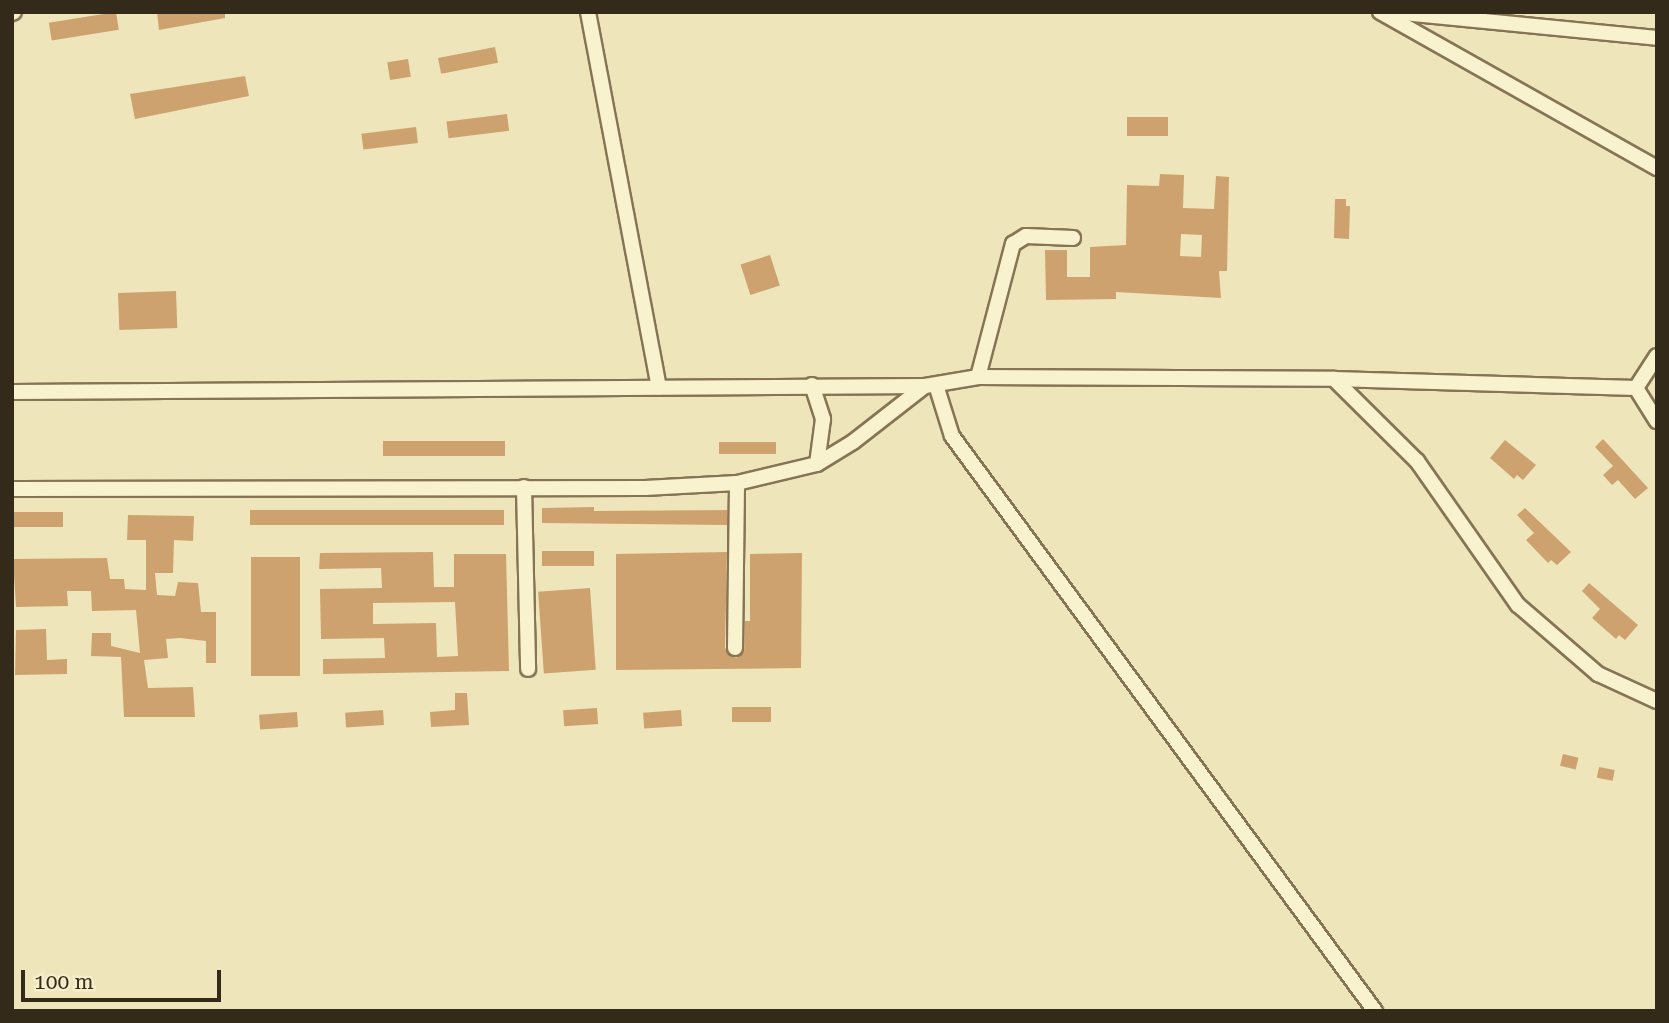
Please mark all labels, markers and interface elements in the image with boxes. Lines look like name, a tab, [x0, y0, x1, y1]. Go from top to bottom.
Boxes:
scale bar	[24, 956, 224, 1000]
text: 100 m	[34, 970, 94, 994]

